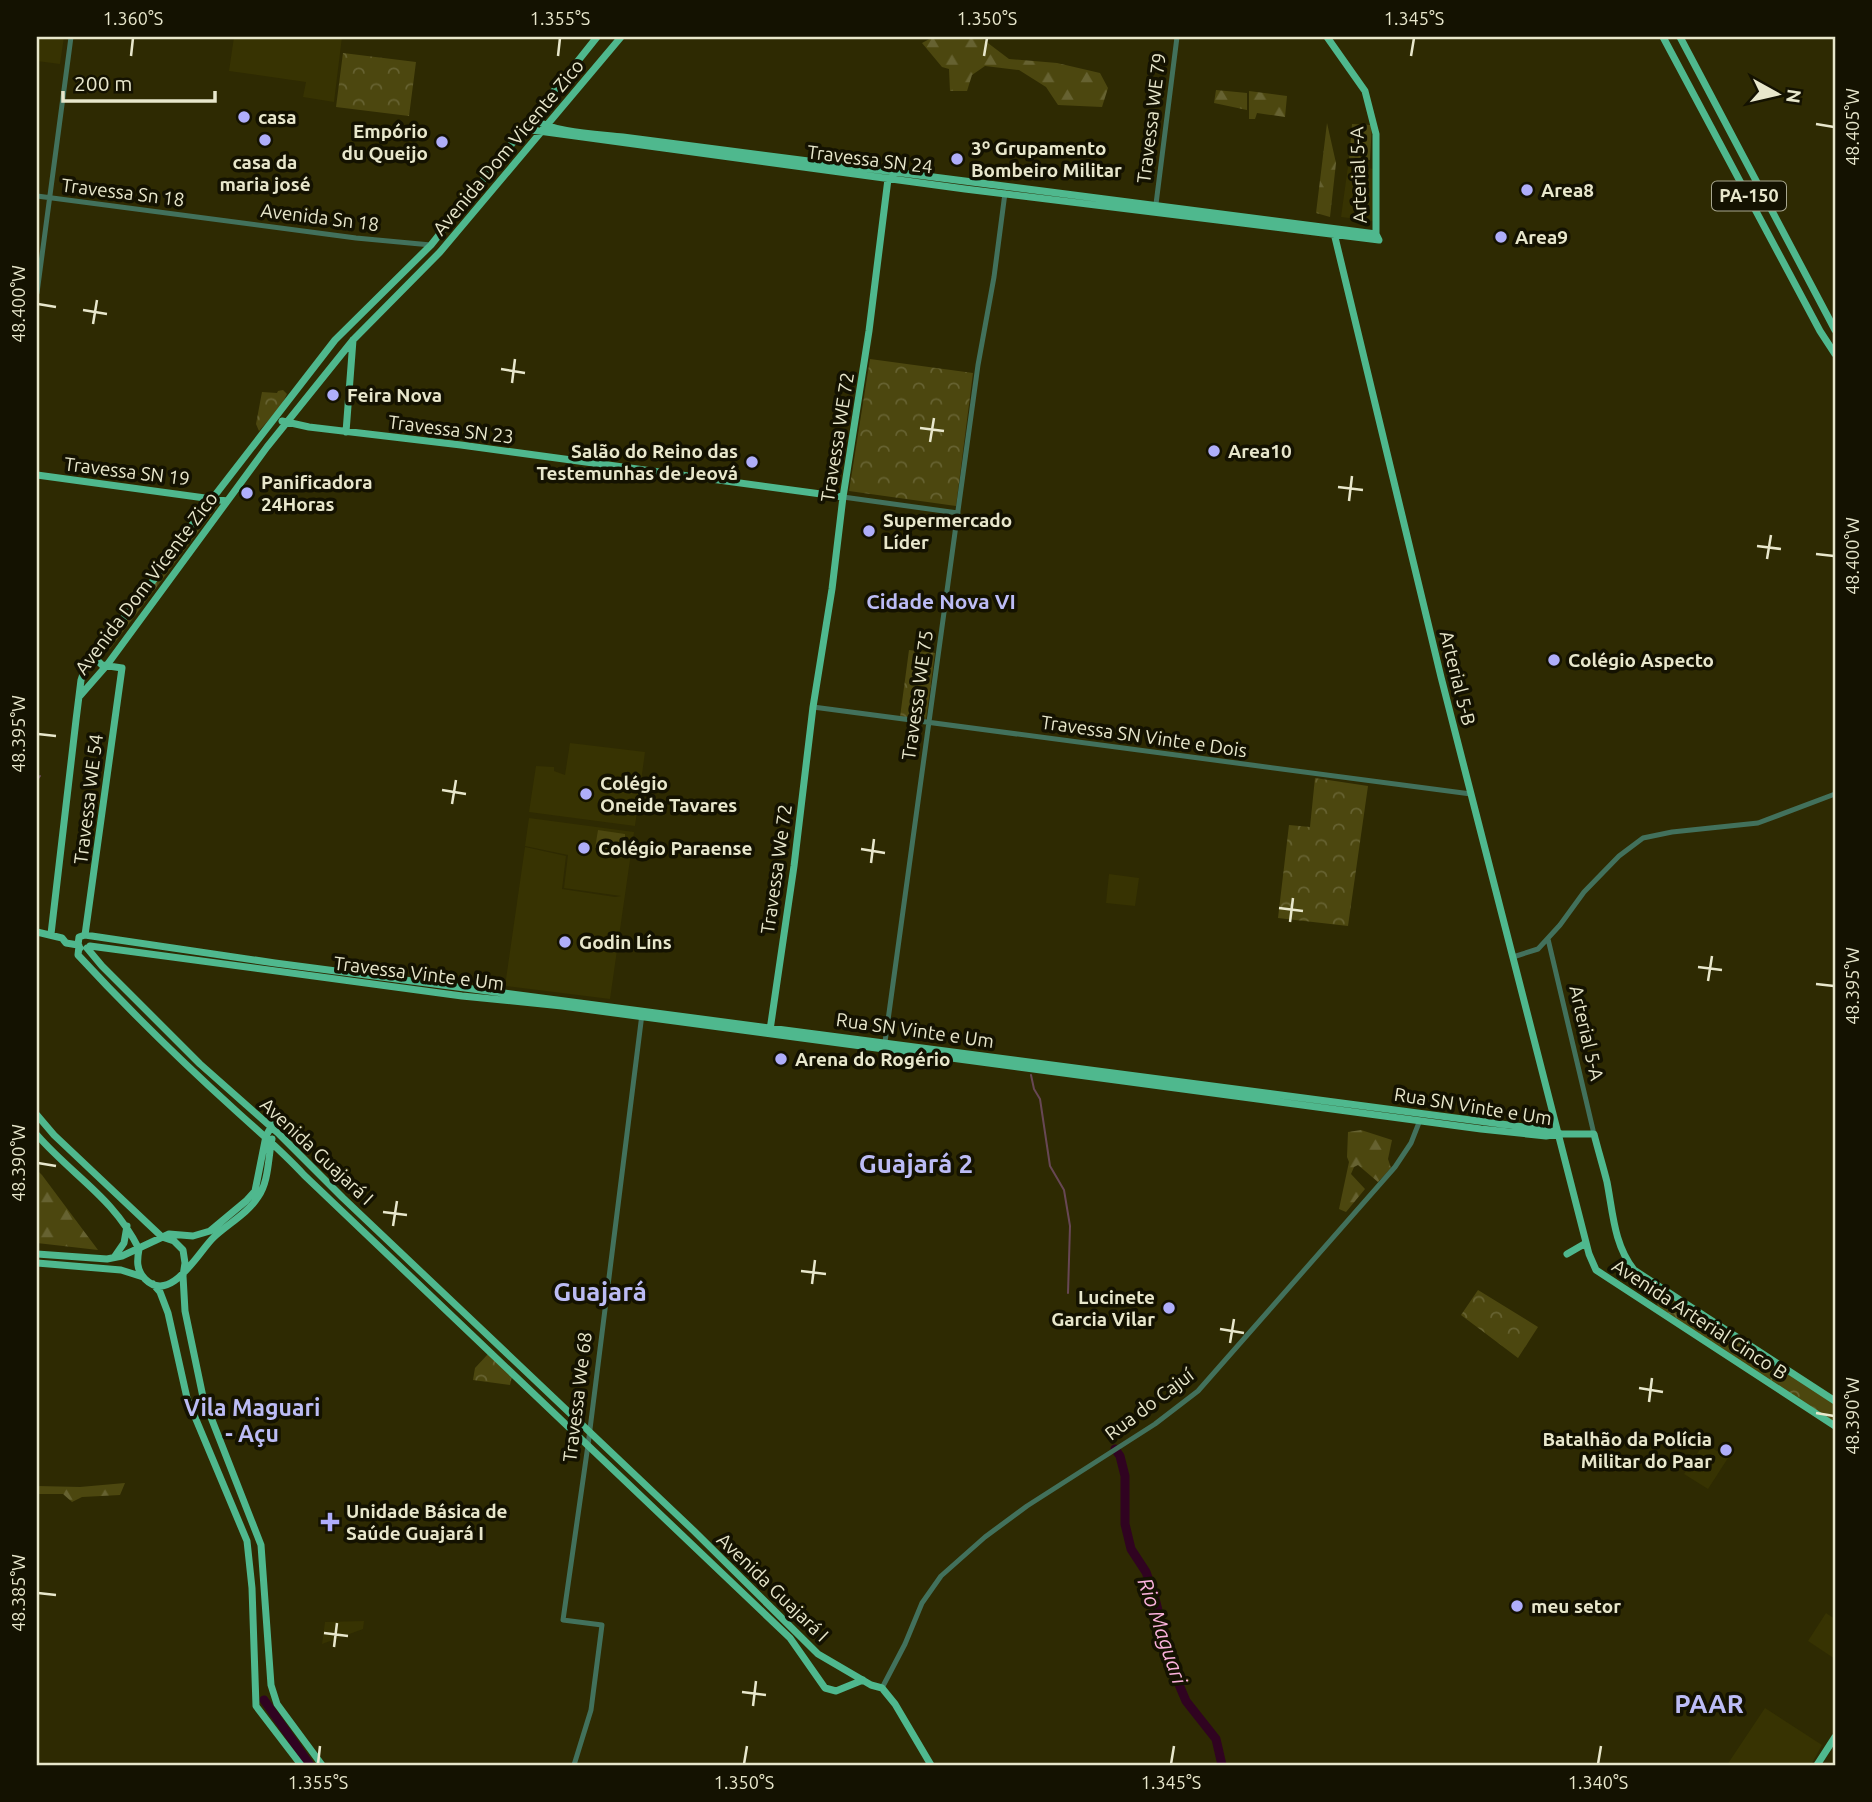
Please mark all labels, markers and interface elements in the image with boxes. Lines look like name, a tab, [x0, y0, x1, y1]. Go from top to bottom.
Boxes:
text: 1.360°S	[103, 8, 163, 28]
text: 1.355°S	[530, 8, 590, 28]
text: 1.350°S	[957, 8, 1017, 28]
text: 1.345°S	[1384, 8, 1444, 28]
street label: Travessa WE 79	[1132, 52, 1170, 184]
street label: Avenida Dom Vicente Zico	[428, 55, 588, 239]
scale bar	[63, 60, 215, 104]
north arrow	[1742, 60, 1812, 130]
text: 200 m	[74, 71, 132, 95]
text: N	[1782, 88, 1806, 105]
text: 48.405°W	[1842, 88, 1862, 166]
place label: casa	[258, 106, 297, 128]
marker: casa	[236, 109, 252, 125]
place label: Empório du Queijo	[342, 120, 428, 164]
street label: Arterial 5-A	[1345, 126, 1371, 224]
marker: casa da maria josé	[257, 132, 273, 148]
marker: Empório du Queijo	[434, 134, 450, 150]
place label: 3º Grupamento Bombeiro Militar	[971, 137, 1122, 181]
street label: Travessa SN 24	[806, 140, 934, 178]
place label: casa da maria josé	[219, 151, 311, 195]
marker: 3º Grupamento Bombeiro Militar	[949, 151, 965, 167]
street label: Travessa Sn 18	[60, 174, 186, 210]
place label: Area8	[1541, 179, 1594, 201]
marker: Area8	[1519, 182, 1535, 198]
road number: PA-150	[1712, 182, 1786, 210]
street label: Avenida Sn 18	[260, 199, 380, 235]
place label: Area9	[1515, 226, 1568, 248]
marker: Area9	[1493, 229, 1509, 245]
text: 48.400°W	[8, 265, 28, 343]
street label: Travessa WE 72	[816, 370, 858, 504]
place label: Feira Nova	[347, 384, 442, 406]
marker: Feira Nova	[325, 387, 341, 403]
street label: Travessa SN 23	[387, 410, 515, 448]
place label: Salão do Reino das Testemunhas de Jeová	[536, 440, 738, 484]
place label: Area10	[1228, 440, 1292, 462]
marker: Area10	[1206, 443, 1222, 459]
street label: Travessa SN 19	[63, 452, 191, 490]
marker: Salão do Reino das Testemunhas de Jeová	[744, 454, 760, 470]
place label: Panificadora 24Horas	[261, 471, 373, 515]
marker: Panificadora 24Horas	[239, 485, 255, 501]
street label: Avenida Dom Vicente Zico	[70, 487, 222, 679]
place label: Supermercado Líder	[883, 509, 1012, 553]
text: 48.400°W	[1842, 517, 1862, 595]
marker: Supermercado Líder	[861, 523, 877, 539]
district label: Cidade Nova VI	[866, 589, 1016, 613]
street label: Arterial 5-B	[1436, 628, 1480, 728]
street label: Travessa WE 75	[897, 629, 937, 761]
place label: Colégio Aspecto	[1568, 649, 1714, 671]
marker: Colégio Aspecto	[1546, 652, 1562, 668]
text: 48.395°W	[8, 695, 28, 773]
street label: Travessa SN Vinte e Dois	[1040, 711, 1248, 761]
street label: Travessa WE 54	[69, 733, 107, 865]
place label: Colégio Oneide Tavares	[600, 772, 737, 816]
marker: Colégio Oneide Tavares	[578, 786, 594, 802]
street label: Travessa We 72	[756, 803, 796, 935]
place label: Colégio Paraense	[598, 837, 753, 859]
marker: Colégio Paraense	[576, 840, 592, 856]
place label: Godin Líns	[579, 931, 672, 953]
marker: Godin Líns	[557, 934, 573, 950]
text: 48.395°W	[1842, 947, 1862, 1025]
street label: Travessa Vinte e Um	[332, 952, 506, 994]
street label: Arterial 5-A	[1565, 983, 1609, 1083]
street label: Rua SN Vinte e Um	[835, 1008, 995, 1052]
place label: Arena do Rogério	[795, 1048, 950, 1070]
marker: Arena do Rogério	[773, 1051, 789, 1067]
street label: Rua SN Vinte e Um	[1393, 1083, 1553, 1129]
street label: Avenida Guajará I	[256, 1093, 378, 1209]
text: 48.390°W	[8, 1124, 28, 1202]
district label: Guajará 2	[859, 1149, 973, 1178]
street label: Avenida Arterial Cinco B	[1608, 1254, 1792, 1384]
district label: Guajará	[553, 1277, 647, 1306]
place label: Lucinete Garcia Vilar	[1051, 1286, 1155, 1330]
marker: Lucinete Garcia Vilar	[1161, 1300, 1177, 1316]
street label: Travessa We 68	[558, 1331, 596, 1463]
street label: Rua do Cajuí	[1100, 1363, 1198, 1444]
text: 48.390°W	[1842, 1377, 1862, 1455]
district label: Vila Maguari - Açu	[184, 1395, 320, 1447]
place label: Batalhão da Polícia Militar do Paar	[1542, 1428, 1712, 1472]
marker: Batalhão da Polícia Militar do Paar	[1718, 1442, 1734, 1458]
place label: Unidade Básica de Saúde Guajará I	[346, 1500, 508, 1544]
marker: Unidade Básica de Saúde Guajará I	[320, 1512, 340, 1532]
street label: Avenida Guajará I	[713, 1528, 833, 1646]
text: 48.385°W	[8, 1554, 28, 1632]
water label: Rio Maguari	[1134, 1574, 1193, 1688]
place label: meu setor	[1531, 1595, 1621, 1617]
marker: meu setor	[1509, 1598, 1525, 1614]
district label: PAAR	[1674, 1689, 1744, 1718]
text: 1.355°S	[288, 1772, 348, 1792]
text: 1.350°S	[714, 1772, 774, 1792]
text: 1.345°S	[1141, 1772, 1201, 1792]
text: 1.340°S	[1568, 1772, 1628, 1792]

